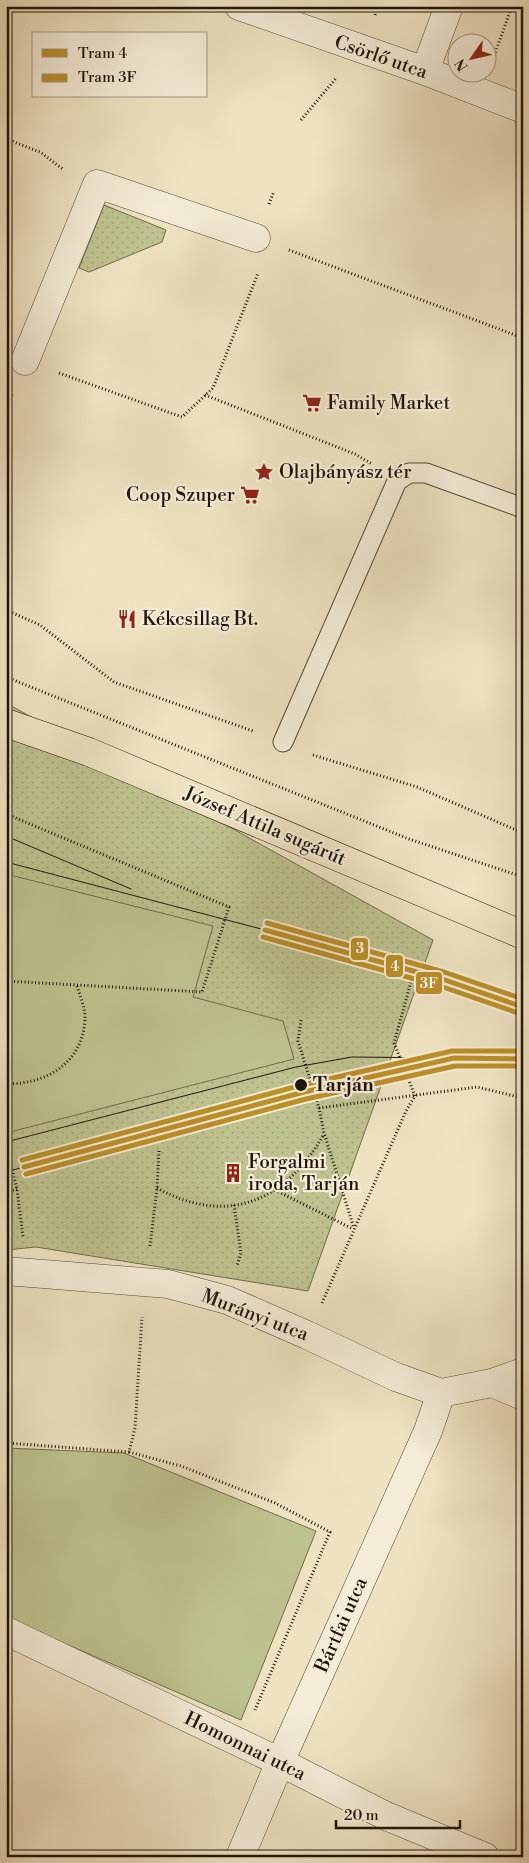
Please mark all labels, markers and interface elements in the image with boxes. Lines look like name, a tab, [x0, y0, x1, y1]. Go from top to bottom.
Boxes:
street label: Csörlő utca	[331, 30, 431, 84]
legend	[32, 32, 208, 98]
north arrow	[446, 32, 496, 82]
text: Tram 4	[78, 44, 127, 63]
text: N	[451, 55, 473, 74]
text: Tram 3F	[78, 68, 136, 87]
place label: Family Market	[327, 391, 450, 415]
supermarket icon: Family Market	[301, 392, 323, 414]
place label: Olajbányász tér	[279, 460, 411, 484]
place icon: Olajbányász tér	[253, 461, 275, 483]
place label: Coop Szuper	[126, 483, 235, 507]
supermarket icon: Coop Szuper	[239, 484, 261, 506]
place label: Kékcsillag Bt.	[142, 607, 258, 631]
restaurant icon: Kékcsillag Bt.	[116, 608, 138, 630]
street label: József Attila sugárút	[180, 781, 350, 871]
line badge: 3	[350, 937, 369, 961]
text: 3	[356, 940, 364, 958]
line badge: 4	[385, 954, 404, 978]
text: 4	[390, 958, 400, 976]
line badge: 3F	[415, 971, 443, 995]
text: 3F	[420, 975, 438, 993]
place label: Tarján	[313, 1073, 374, 1097]
marker: Tarján	[293, 1077, 309, 1093]
place label: Forgalmi iroda, Tarján	[248, 1150, 359, 1196]
building icon: Forgalmi iroda, Tarján	[222, 1162, 244, 1184]
street label: Murányi utca	[198, 1284, 312, 1346]
street label: Bártfai utca	[309, 1573, 373, 1677]
street label: Homonnai utca	[180, 1706, 310, 1786]
scale bar	[336, 1798, 460, 1830]
text: 20 m	[344, 1806, 379, 1825]

